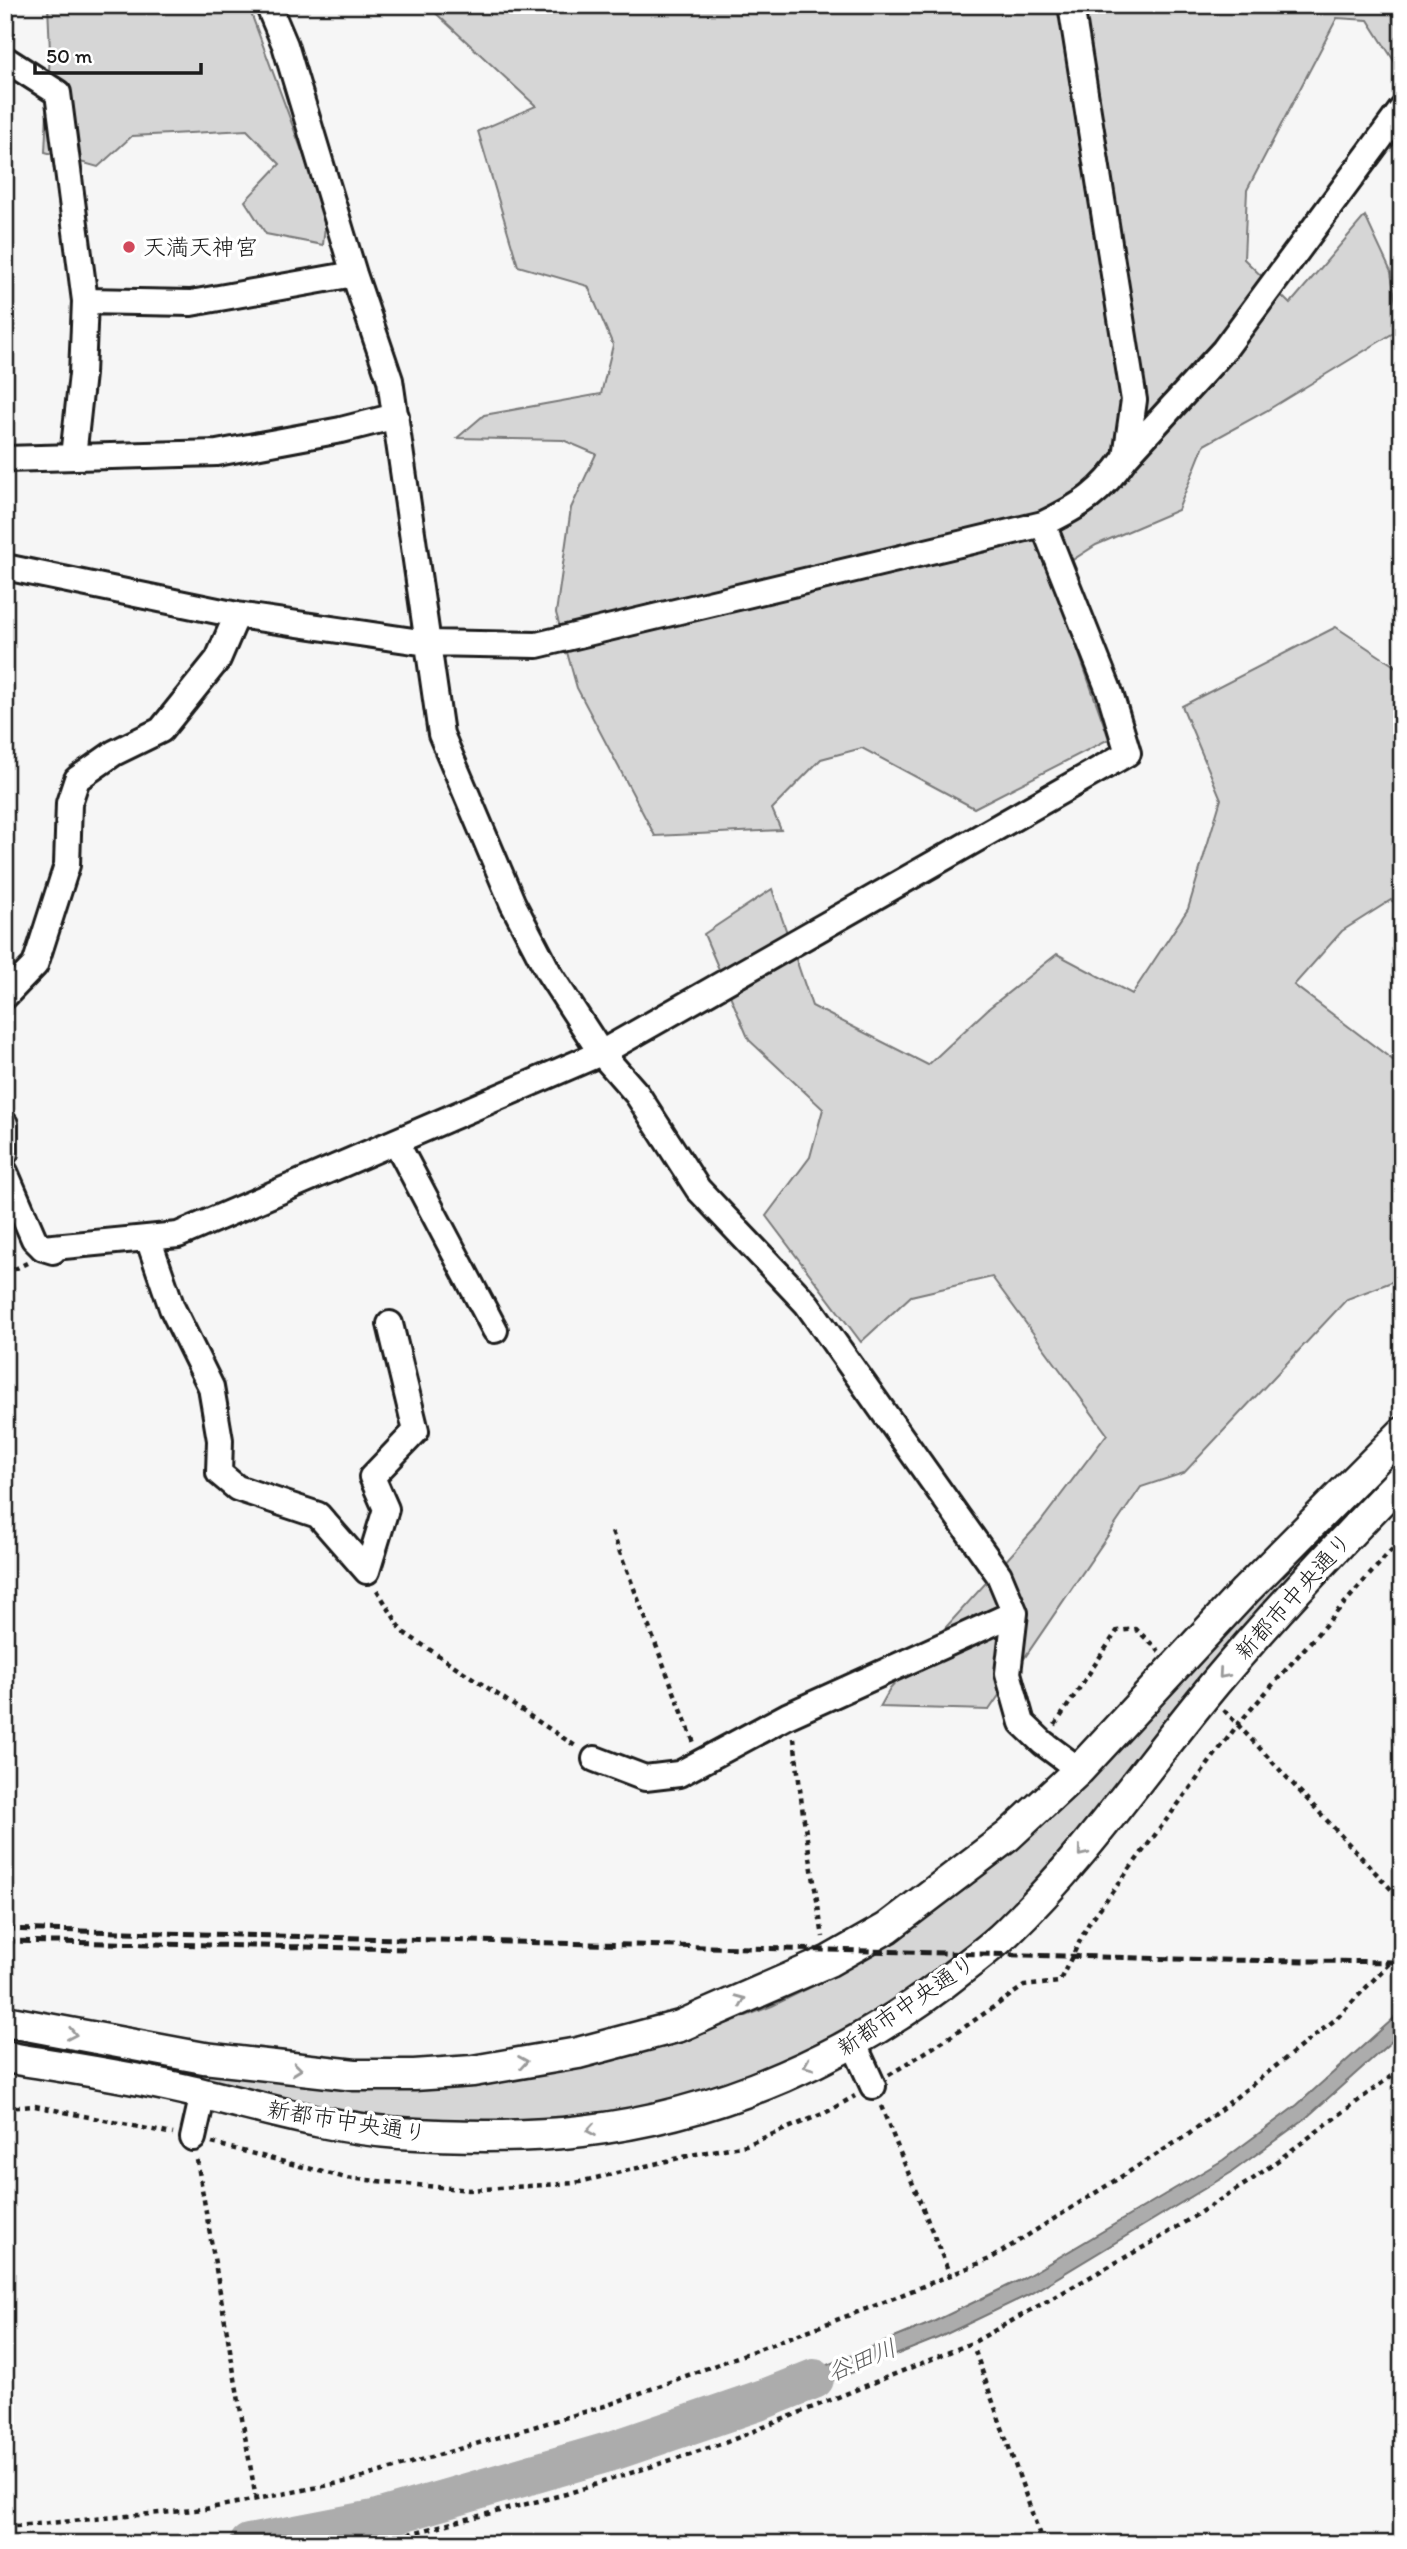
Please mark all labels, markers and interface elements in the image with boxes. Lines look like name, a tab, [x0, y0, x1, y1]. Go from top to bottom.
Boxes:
scale bar	[35, 32, 201, 76]
text: 50 m	[46, 43, 93, 68]
place label: 天満天神宮	[143, 233, 258, 261]
marker: 天満天神宮	[121, 239, 137, 255]
street label: 新都市中央通り	[1229, 1527, 1357, 1665]
one-way arrow	[1219, 1665, 1231, 1678]
one-way arrow	[1078, 1843, 1090, 1856]
street label: 新都市中央通り	[831, 1948, 981, 2062]
one-way arrow	[734, 1994, 746, 2008]
one-way arrow	[66, 2026, 78, 2041]
one-way arrow	[517, 2055, 529, 2070]
one-way arrow	[803, 2057, 815, 2071]
one-way arrow	[291, 2061, 303, 2076]
street label: 新都市中央通り	[265, 2095, 429, 2147]
one-way arrow	[585, 2122, 597, 2137]
water label: 谷田川	[823, 2333, 901, 2386]

